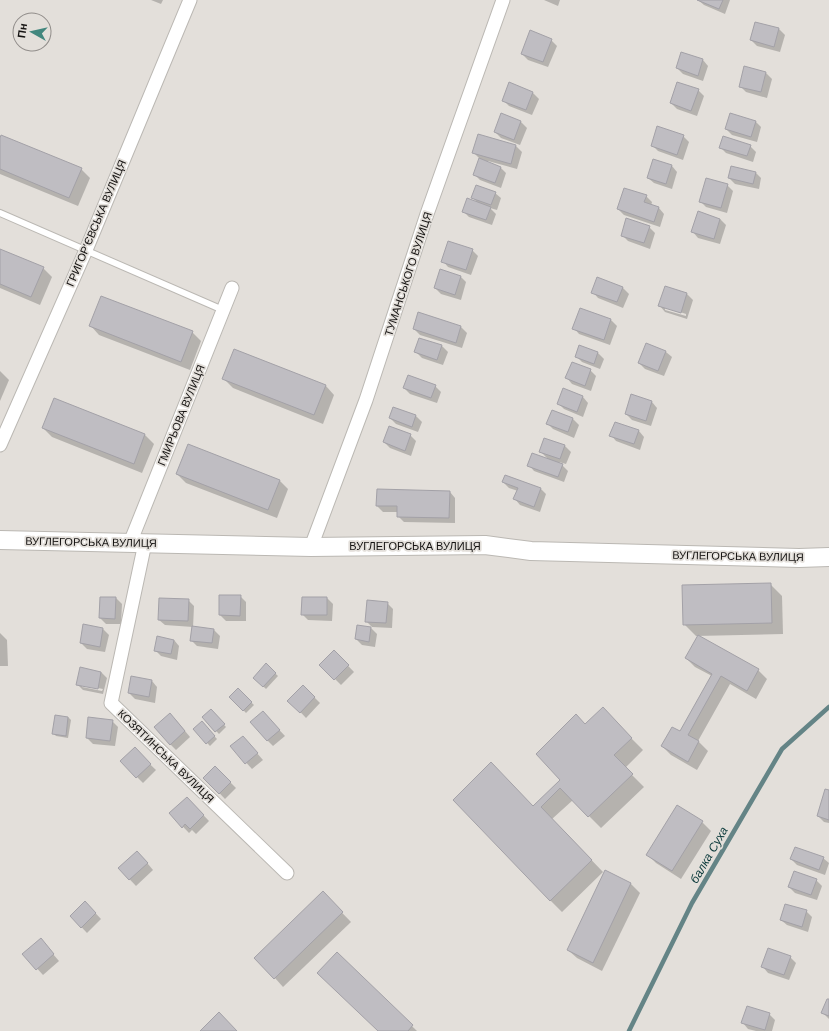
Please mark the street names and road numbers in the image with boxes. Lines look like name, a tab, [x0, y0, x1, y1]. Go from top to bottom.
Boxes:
street label: ГРИГОР’ЄВСЬКА ВУЛИЦЯ	[63, 158, 129, 288]
street label: ТУМАНСЬКОГО ВУЛИЦЯ	[381, 210, 435, 338]
street label: ГМИРЬОВА ВУЛИЦЯ	[154, 362, 208, 468]
street label: ВУГЛЕГОРСЬКА ВУЛИЦЯ	[25, 534, 157, 550]
street label: ВУГЛЕГОРСЬКА ВУЛИЦЯ	[349, 539, 481, 553]
street label: ВУГЛЕГОРСЬКА ВУЛИЦЯ	[672, 548, 804, 564]
street label: КОЗЯТИНСЬКА ВУЛИЦЯ	[115, 706, 217, 806]

